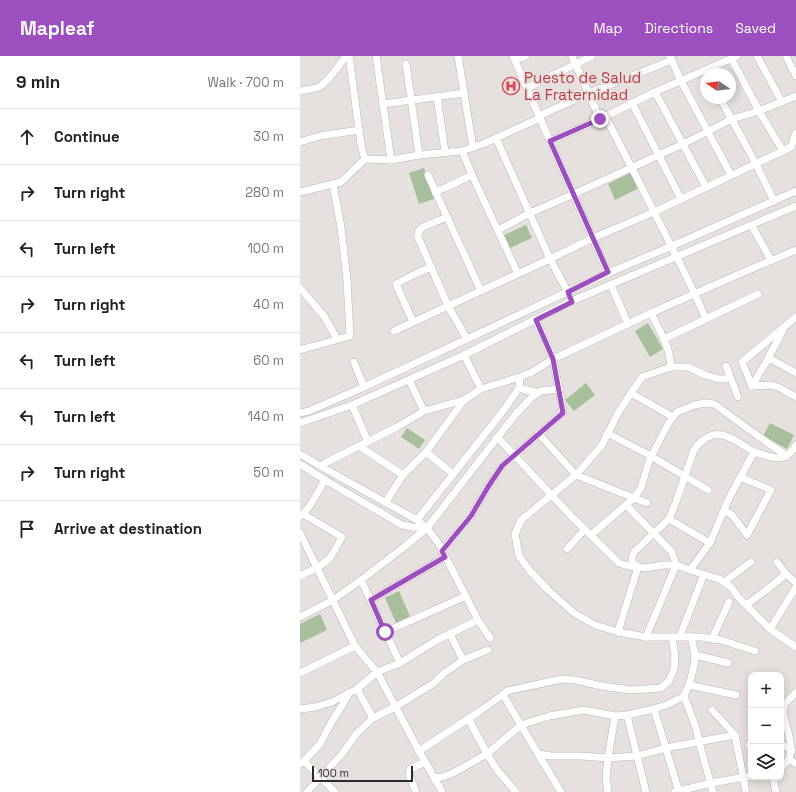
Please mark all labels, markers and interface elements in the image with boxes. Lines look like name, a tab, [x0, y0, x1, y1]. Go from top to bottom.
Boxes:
text: Mapleaf	[20, 16, 94, 41]
text: Map	[593, 19, 623, 37]
text: Directions	[645, 19, 713, 37]
text: Saved	[735, 19, 776, 37]
place label: Puesto de Salud La Fraternidad	[524, 68, 641, 104]
north arrow	[700, 68, 736, 104]
text: 9 min	[16, 71, 60, 93]
text: Walk · 700 m	[208, 74, 284, 91]
hospital icon: Puesto de Salud La Fraternidad	[501, 76, 521, 96]
route end	[591, 110, 609, 128]
icon: ahead	[16, 126, 38, 148]
text: Continue	[54, 127, 120, 146]
text: 30 m	[253, 128, 284, 145]
icon: right	[16, 182, 38, 204]
text: Turn right	[54, 183, 125, 202]
text: 280 m	[245, 184, 284, 201]
icon: left	[16, 238, 38, 260]
text: Turn left	[54, 239, 116, 258]
text: 100 m	[247, 240, 284, 257]
icon: right	[16, 294, 38, 316]
text: Turn right	[54, 295, 125, 314]
text: 40 m	[253, 296, 284, 313]
icon: left	[16, 350, 38, 372]
text: Turn left	[54, 351, 116, 370]
text: 60 m	[253, 352, 284, 369]
icon: left	[16, 406, 38, 428]
text: Turn left	[54, 407, 116, 426]
text: 140 m	[248, 408, 284, 425]
icon: right	[16, 462, 38, 484]
text: Turn right	[54, 463, 125, 482]
text: 50 m	[253, 464, 284, 481]
icon: arrive	[16, 518, 38, 540]
text: Arrive at destination	[54, 519, 202, 538]
route start	[376, 623, 394, 641]
map controls	[748, 672, 784, 780]
button: +	[748, 672, 784, 708]
button: −	[748, 708, 784, 744]
button: layers	[748, 744, 784, 780]
scale bar	[312, 764, 413, 783]
text: 100 m	[318, 766, 349, 780]

